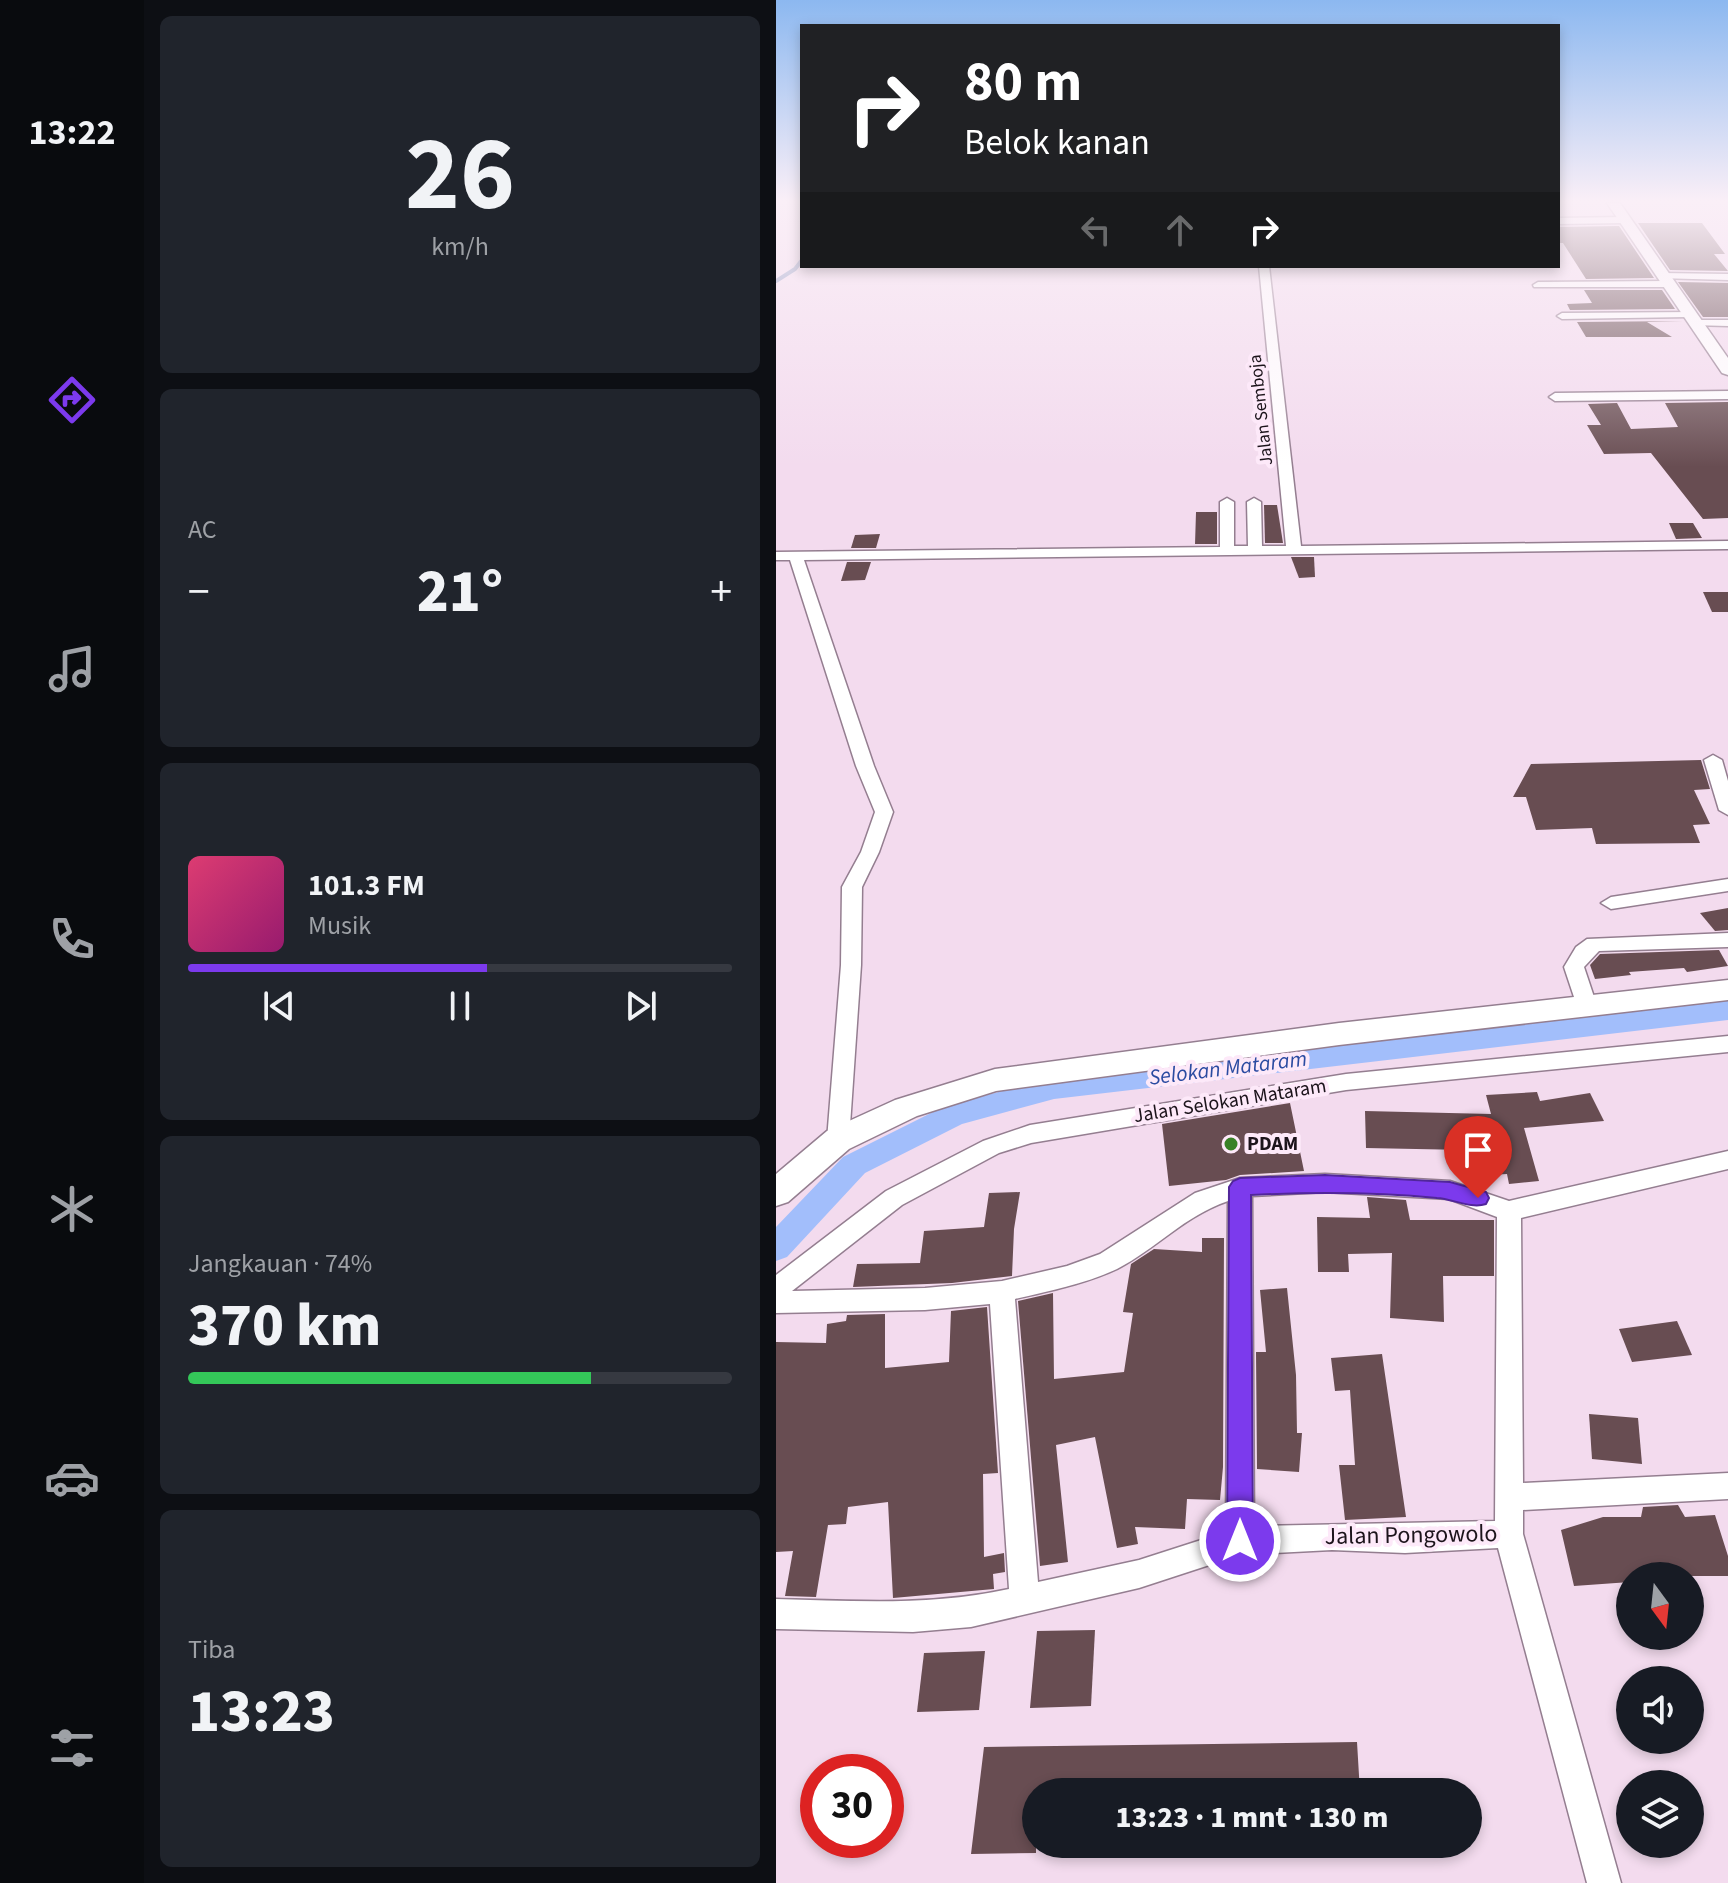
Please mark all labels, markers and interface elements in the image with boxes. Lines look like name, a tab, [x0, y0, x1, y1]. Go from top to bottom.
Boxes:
text: 80 m	[964, 43, 1082, 122]
icon: right	[832, 56, 936, 160]
text: 26	[405, 102, 515, 250]
text: 13:22	[29, 107, 115, 158]
text: Belok kanan	[964, 117, 1150, 168]
icon: left	[1074, 208, 1118, 252]
icon: ahead	[1158, 208, 1202, 252]
icon: right	[1242, 208, 1286, 252]
text: km/h	[431, 228, 489, 265]
street label: Jalan Semboja	[1243, 353, 1279, 467]
icon: directions	[44, 372, 100, 428]
text: AC	[188, 511, 217, 548]
text: 21°	[417, 550, 503, 635]
text: −	[188, 561, 210, 624]
text: +	[710, 561, 732, 624]
icon: music	[44, 641, 100, 697]
text: 101.3 FM	[308, 864, 425, 907]
text: Musik	[308, 907, 371, 944]
icon: phone	[44, 911, 100, 967]
icon: previous	[257, 984, 301, 1028]
icon: pause	[438, 984, 482, 1028]
icon: next	[619, 984, 663, 1028]
water label: Selokan Mataram	[1147, 1042, 1309, 1094]
street label: Jalan Selokan Mataram	[1132, 1072, 1328, 1130]
pin	[1444, 1116, 1512, 1198]
icon: arrive	[1456, 1128, 1500, 1172]
place label: PDAM	[1247, 1130, 1298, 1158]
marker: PDAM	[1222, 1135, 1240, 1153]
icon: climate	[44, 1181, 100, 1237]
text: Jangkauan · 74%	[188, 1245, 372, 1282]
text: 370 km	[188, 1284, 381, 1369]
icon: car	[44, 1450, 100, 1506]
position arrow	[1198, 1499, 1282, 1583]
street label: Jalan Pongowolo	[1324, 1516, 1498, 1554]
north arrow	[1616, 1562, 1704, 1650]
map controls	[1616, 1562, 1704, 1858]
text: Tiba	[188, 1631, 235, 1668]
button: sound	[1616, 1666, 1704, 1754]
text: 13:23	[188, 1670, 335, 1755]
icon: filters	[44, 1720, 100, 1776]
speed limit sign: 30	[800, 1754, 904, 1858]
button: layers	[1616, 1770, 1704, 1858]
text: 13:23 · 1 mnt · 130 m	[1116, 1796, 1388, 1839]

